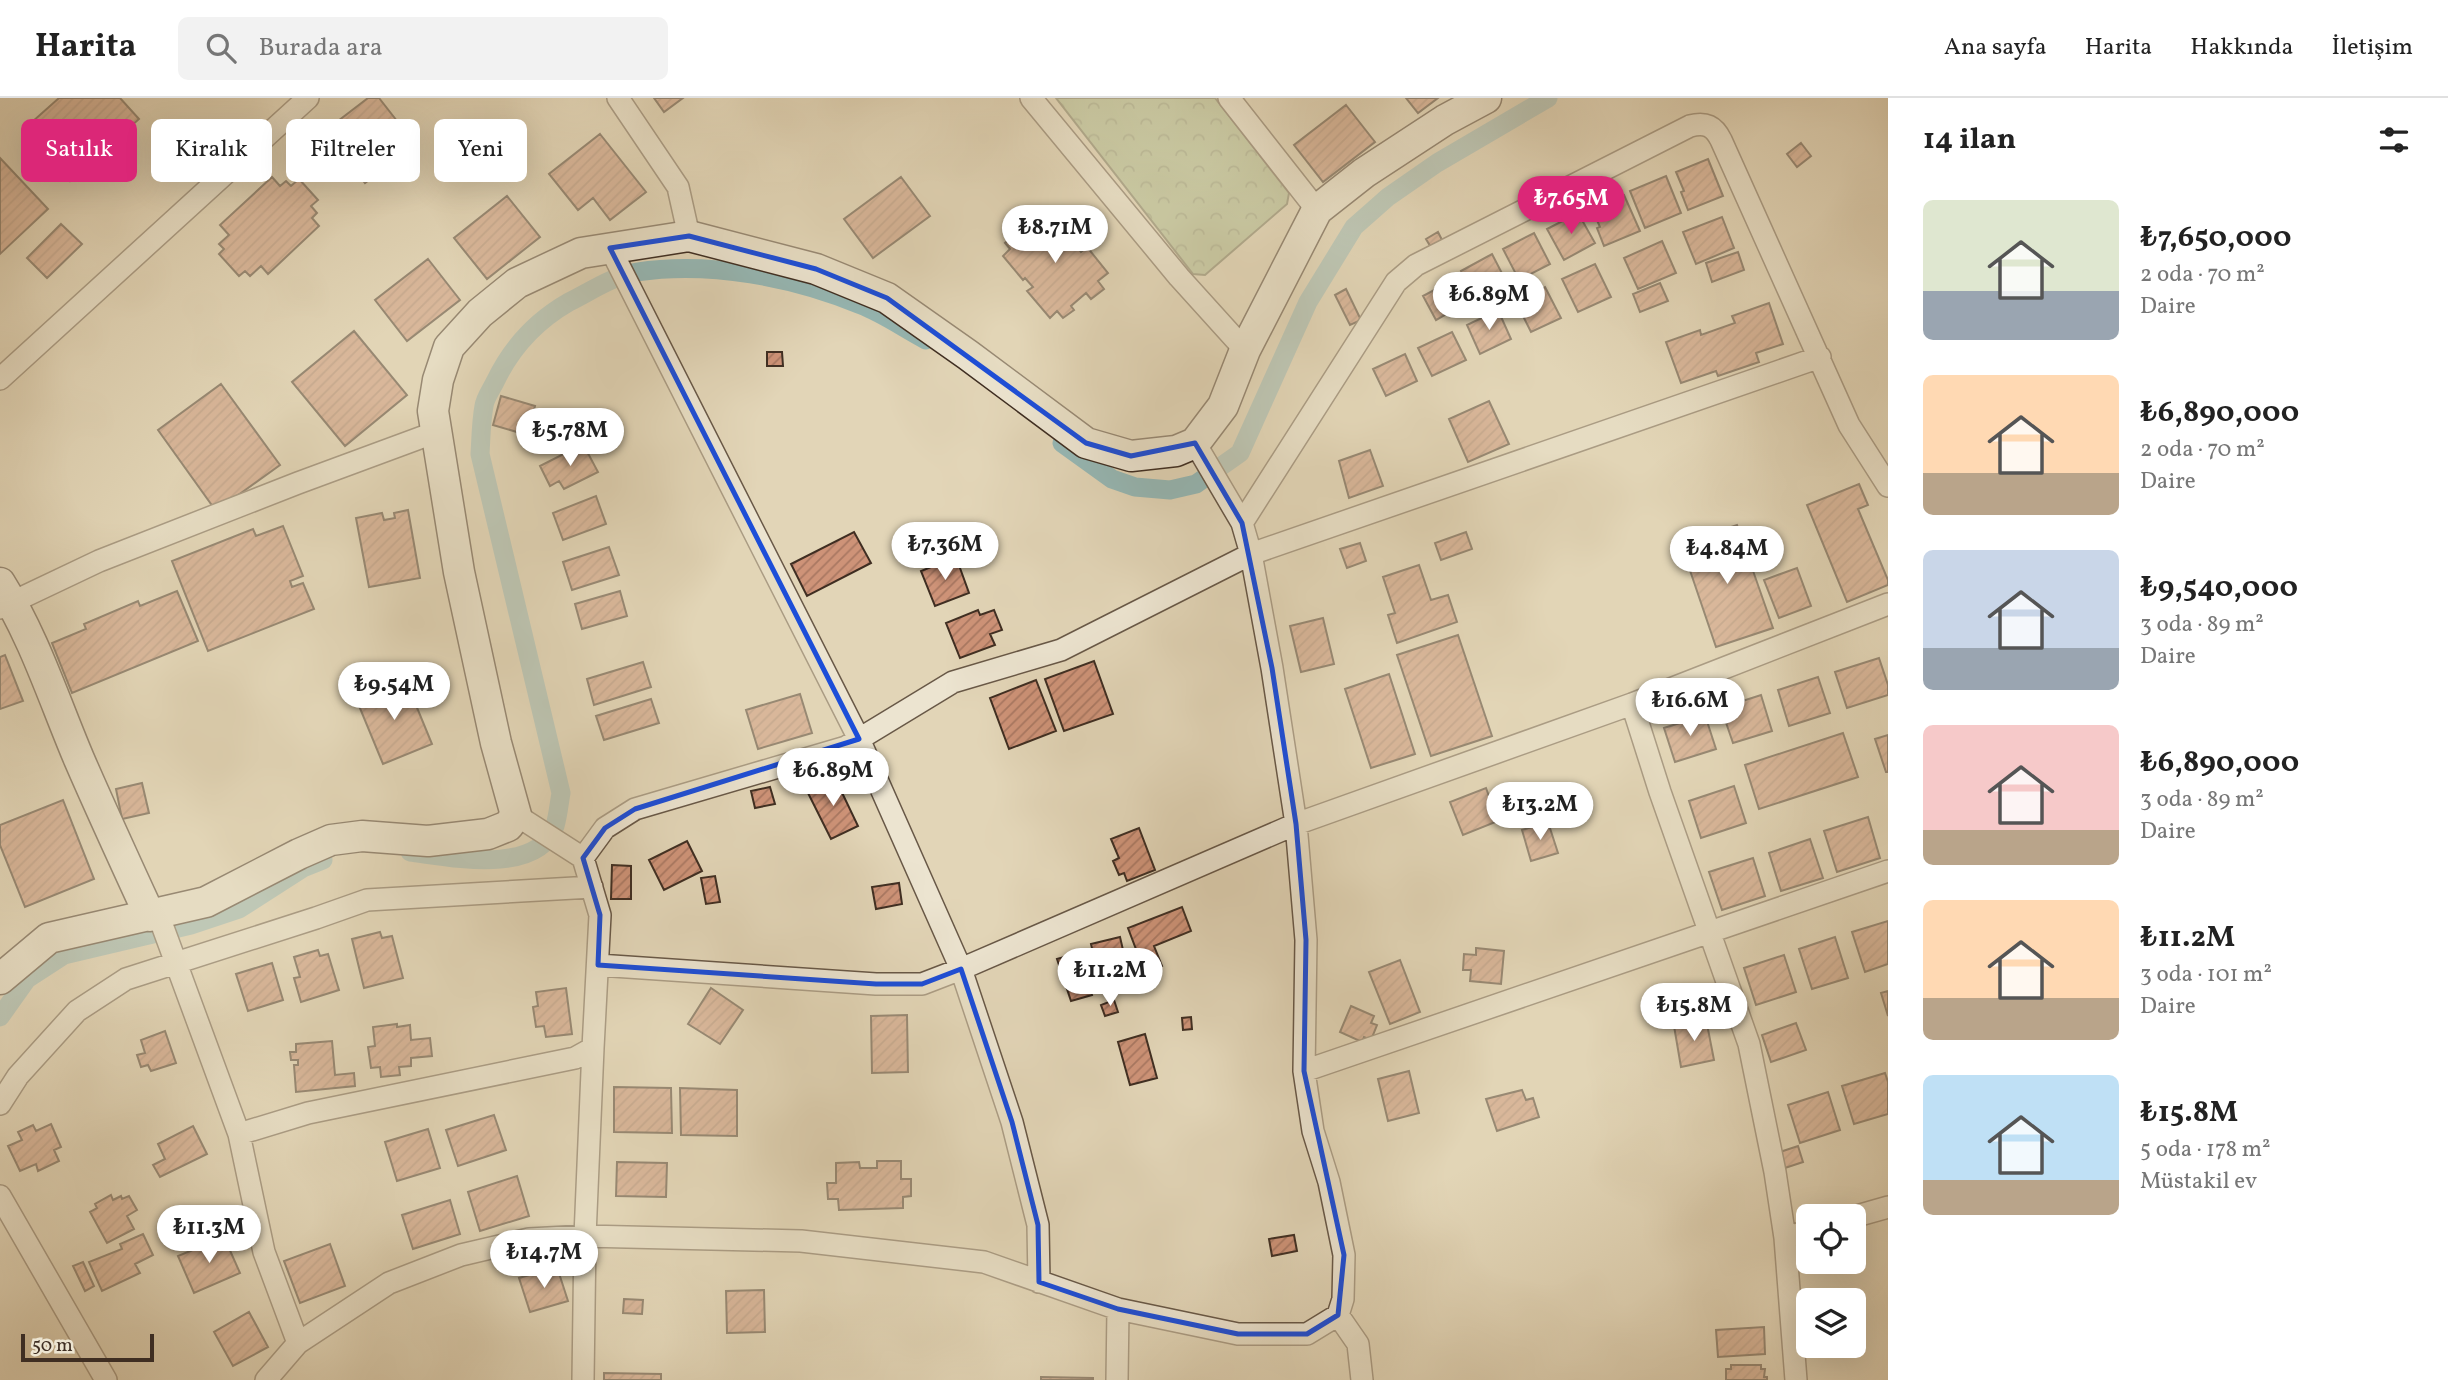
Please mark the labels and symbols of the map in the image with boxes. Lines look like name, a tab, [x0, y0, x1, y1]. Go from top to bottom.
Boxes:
pin: ₺7.65M	[1514, 176, 1628, 236]
pin: ₺8.71M	[998, 206, 1112, 265]
pin: ₺6.89M	[1432, 272, 1546, 332]
pin: ₺5.78M	[513, 408, 627, 468]
pin: ₺7.36M	[888, 522, 1002, 582]
pin: ₺4.84M	[1670, 526, 1784, 586]
pin: ₺9.54M	[337, 662, 451, 722]
pin: ₺16.6M	[1633, 678, 1747, 738]
pin: ₺6.89M	[776, 748, 890, 808]
pin: ₺13.2M	[1483, 782, 1597, 842]
pin: ₺11.2M	[1053, 948, 1167, 1008]
pin: ₺15.8M	[1637, 984, 1751, 1043]
pin: ₺11.3M	[152, 1206, 266, 1265]
pin: ₺14.7M	[487, 1230, 601, 1290]
scale bar	[21, 1331, 154, 1363]

